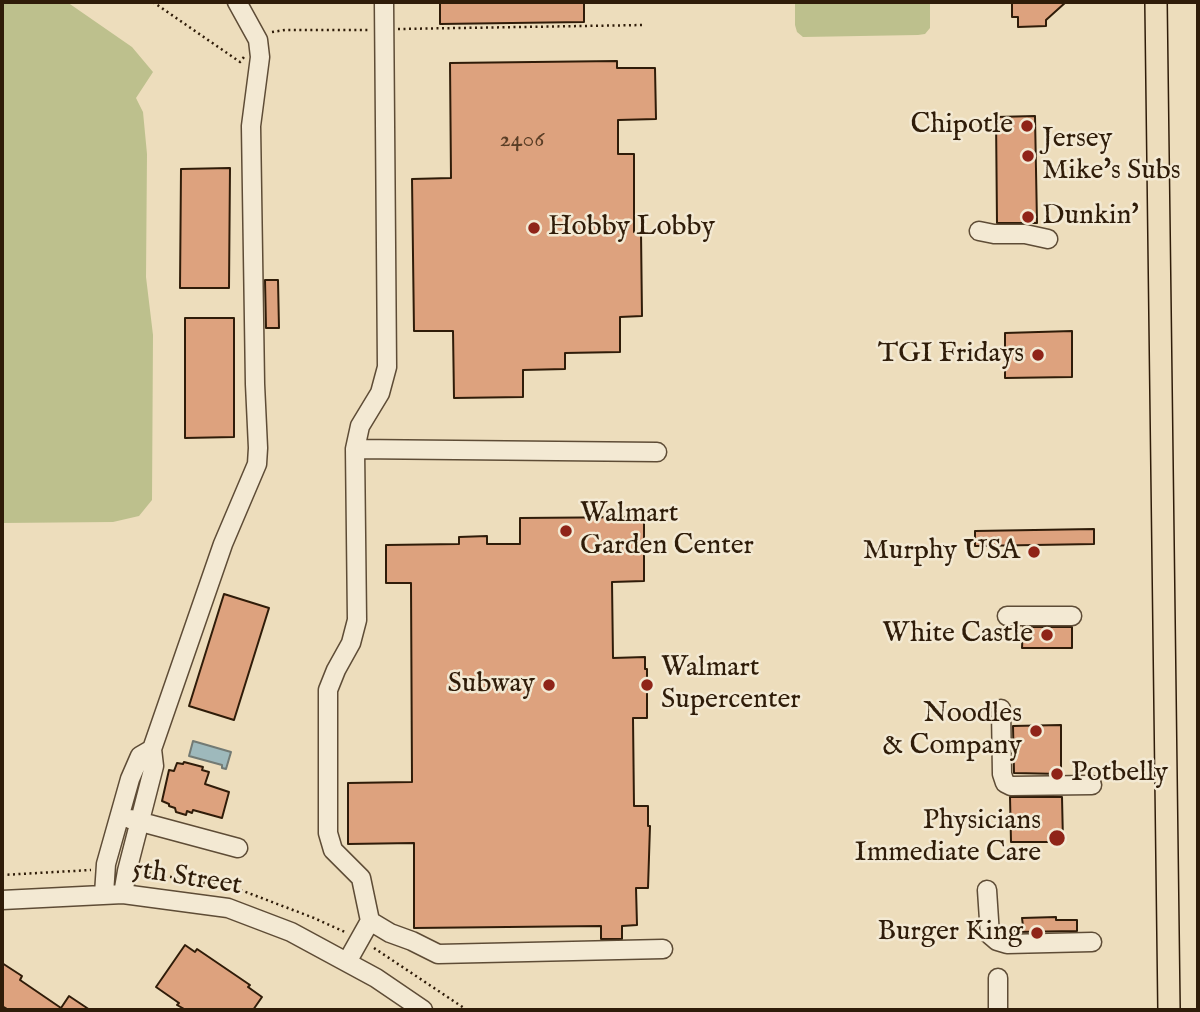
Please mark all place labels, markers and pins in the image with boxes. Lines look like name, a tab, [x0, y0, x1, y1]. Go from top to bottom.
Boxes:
place label: Chipotle	[910, 109, 1013, 143]
marker: Chipotle	[1019, 118, 1035, 134]
place label: Jersey Mike's Subs	[1042, 123, 1181, 189]
marker: Jersey Mike's Subs	[1020, 148, 1036, 164]
place label: Dunkin'	[1042, 200, 1139, 234]
marker: Dunkin'	[1020, 209, 1036, 225]
place label: Hobby Lobby	[548, 211, 715, 245]
marker: Hobby Lobby	[526, 220, 542, 236]
place label: TGI Fridays	[878, 338, 1024, 372]
marker: TGI Fridays	[1030, 347, 1046, 363]
place label: Walmart Garden Center	[580, 498, 754, 564]
marker: Walmart Garden Center	[558, 523, 574, 539]
place label: Murphy USA	[863, 535, 1020, 569]
marker: Murphy USA	[1026, 544, 1042, 560]
place label: White Castle	[882, 618, 1033, 652]
marker: White Castle	[1039, 627, 1055, 643]
place label: Walmart Supercenter	[661, 652, 801, 718]
place label: Subway	[448, 668, 535, 702]
marker: Subway	[541, 677, 557, 693]
marker: Walmart Supercenter	[639, 677, 655, 693]
place label: Noodles & Company	[882, 698, 1022, 764]
marker: Noodles & Company	[1028, 723, 1044, 739]
place label: Potbelly	[1071, 757, 1168, 791]
marker: Potbelly	[1049, 766, 1065, 782]
place label: Physicians Immediate Care	[855, 805, 1041, 871]
marker: Physicians Immediate Care	[1047, 828, 1067, 848]
place label: Burger King	[877, 916, 1023, 950]
marker: Burger King	[1029, 925, 1045, 941]

